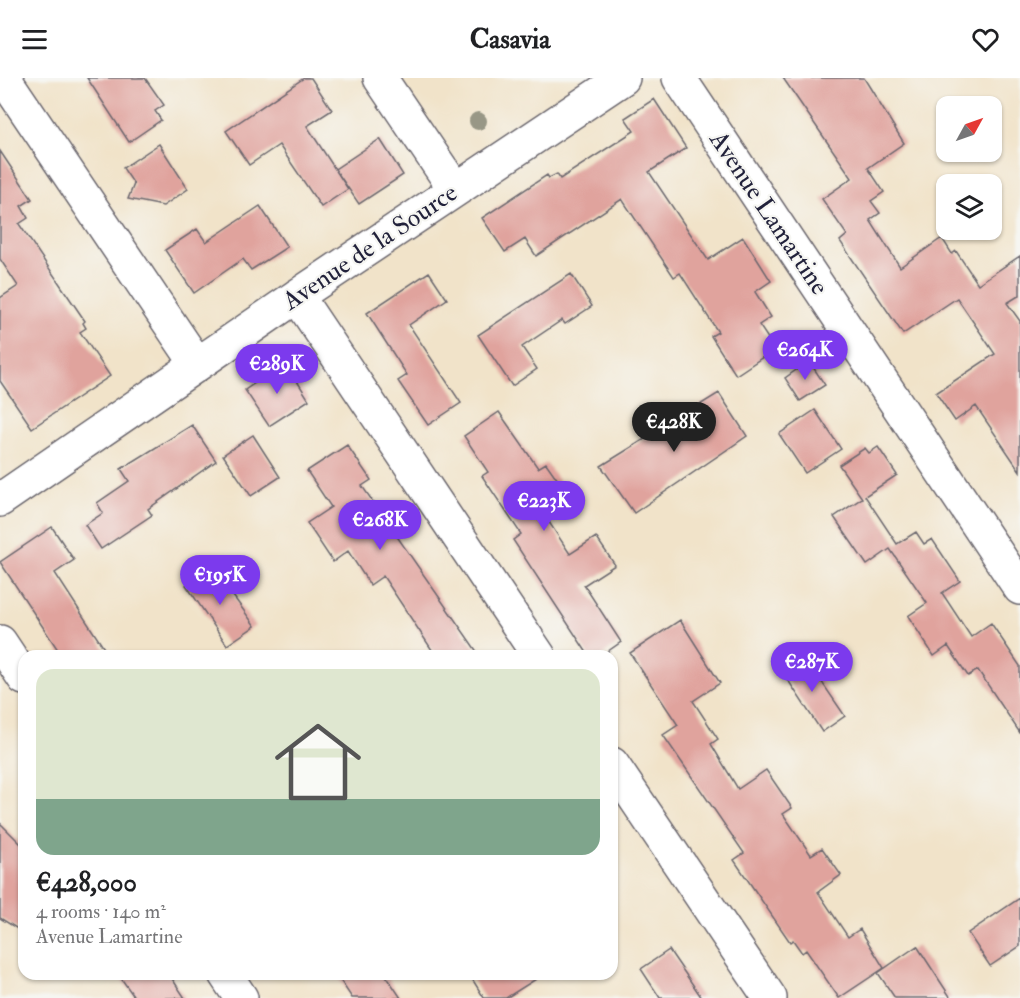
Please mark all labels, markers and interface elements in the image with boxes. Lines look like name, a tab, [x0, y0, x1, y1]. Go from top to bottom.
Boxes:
icon: menu	[18, 23, 51, 56]
text: Casavia	[470, 23, 550, 56]
icon: heart	[969, 23, 1002, 56]
north arrow	[936, 96, 1002, 162]
map controls	[936, 96, 1002, 240]
street label: Avenue Lamartine	[702, 124, 836, 301]
button: layers	[936, 174, 1002, 240]
street label: Avenue de la Source	[276, 177, 464, 318]
pin: €264K	[763, 330, 847, 381]
text: €264K	[777, 337, 833, 362]
pin: €289K	[235, 344, 319, 395]
text: €289K	[249, 351, 305, 376]
pin: €428K	[632, 402, 716, 453]
text: €428K	[646, 409, 702, 434]
pin: €223K	[502, 481, 586, 532]
text: €223K	[517, 488, 571, 513]
pin: €268K	[338, 500, 422, 551]
text: €268K	[352, 507, 408, 532]
pin: €195K	[178, 555, 262, 606]
text: €195K	[194, 562, 246, 587]
pin: €287K	[770, 642, 854, 693]
text: €287K	[785, 649, 839, 674]
icon: home	[264, 708, 372, 816]
text: €428,000	[36, 867, 137, 899]
text: 4 rooms · 140 m²	[36, 899, 166, 924]
text: Avenue Lamartine	[36, 924, 183, 949]

